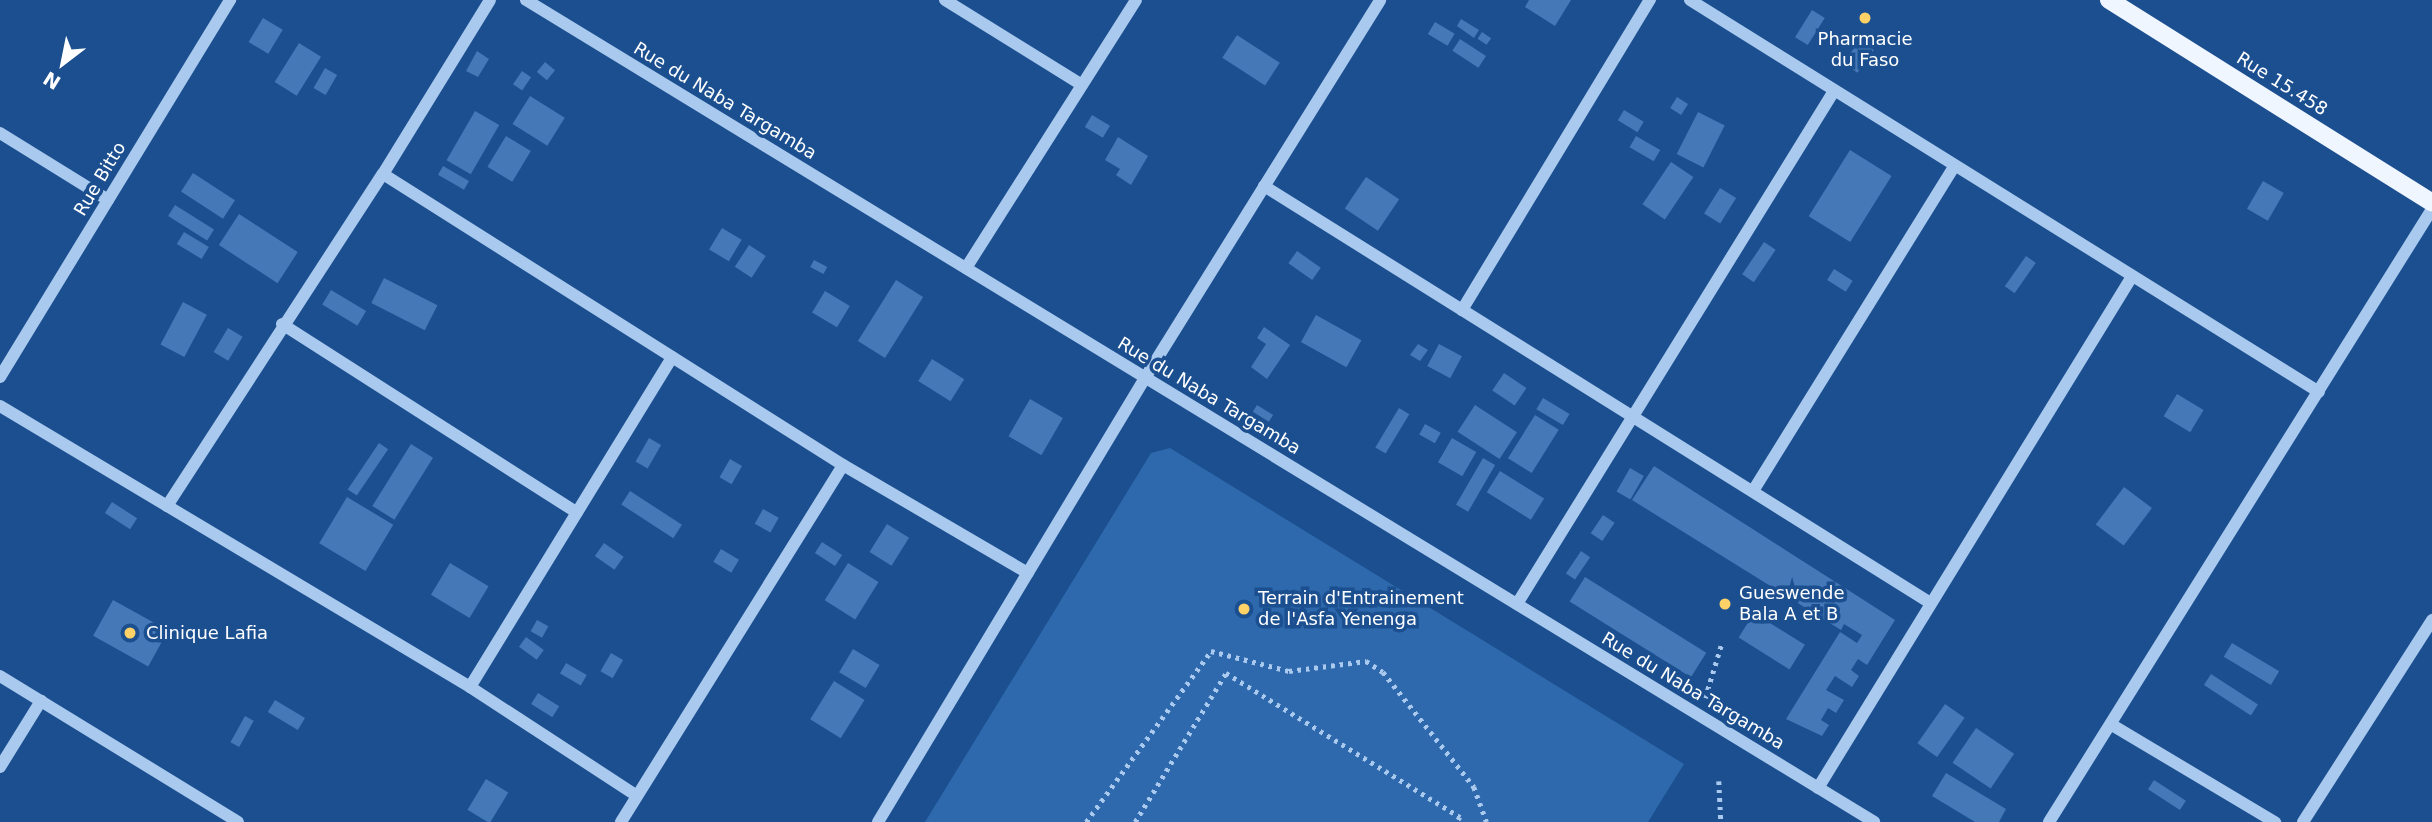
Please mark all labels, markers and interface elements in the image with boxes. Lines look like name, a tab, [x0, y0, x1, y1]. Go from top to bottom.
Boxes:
marker: Pharmacie du Faso	[1857, 10, 1873, 26]
north arrow	[28, 28, 98, 98]
place label: Pharmacie du Faso	[1818, 29, 1912, 72]
street label: Rue du Naba Targamba	[630, 38, 820, 164]
street label: Rue 15.458	[2233, 48, 2331, 120]
text: N	[39, 67, 64, 94]
street label: Rue Bitto	[70, 138, 130, 220]
street label: Rue du Naba Targamba	[1114, 333, 1304, 459]
place label: Gueswende Bala A et B	[1739, 583, 1845, 626]
place label: Terrain d'Entrainement de l'Asfa Yenenga	[1258, 588, 1464, 630]
marker: Gueswende Bala A et B	[1717, 596, 1733, 612]
marker: Terrain d'Entrainement de l'Asfa Yenenga	[1236, 601, 1252, 617]
place label: Clinique Lafia	[146, 622, 268, 644]
marker: Clinique Lafia	[120, 623, 140, 643]
street label: Rue du Naba Targamba	[1598, 628, 1788, 754]

